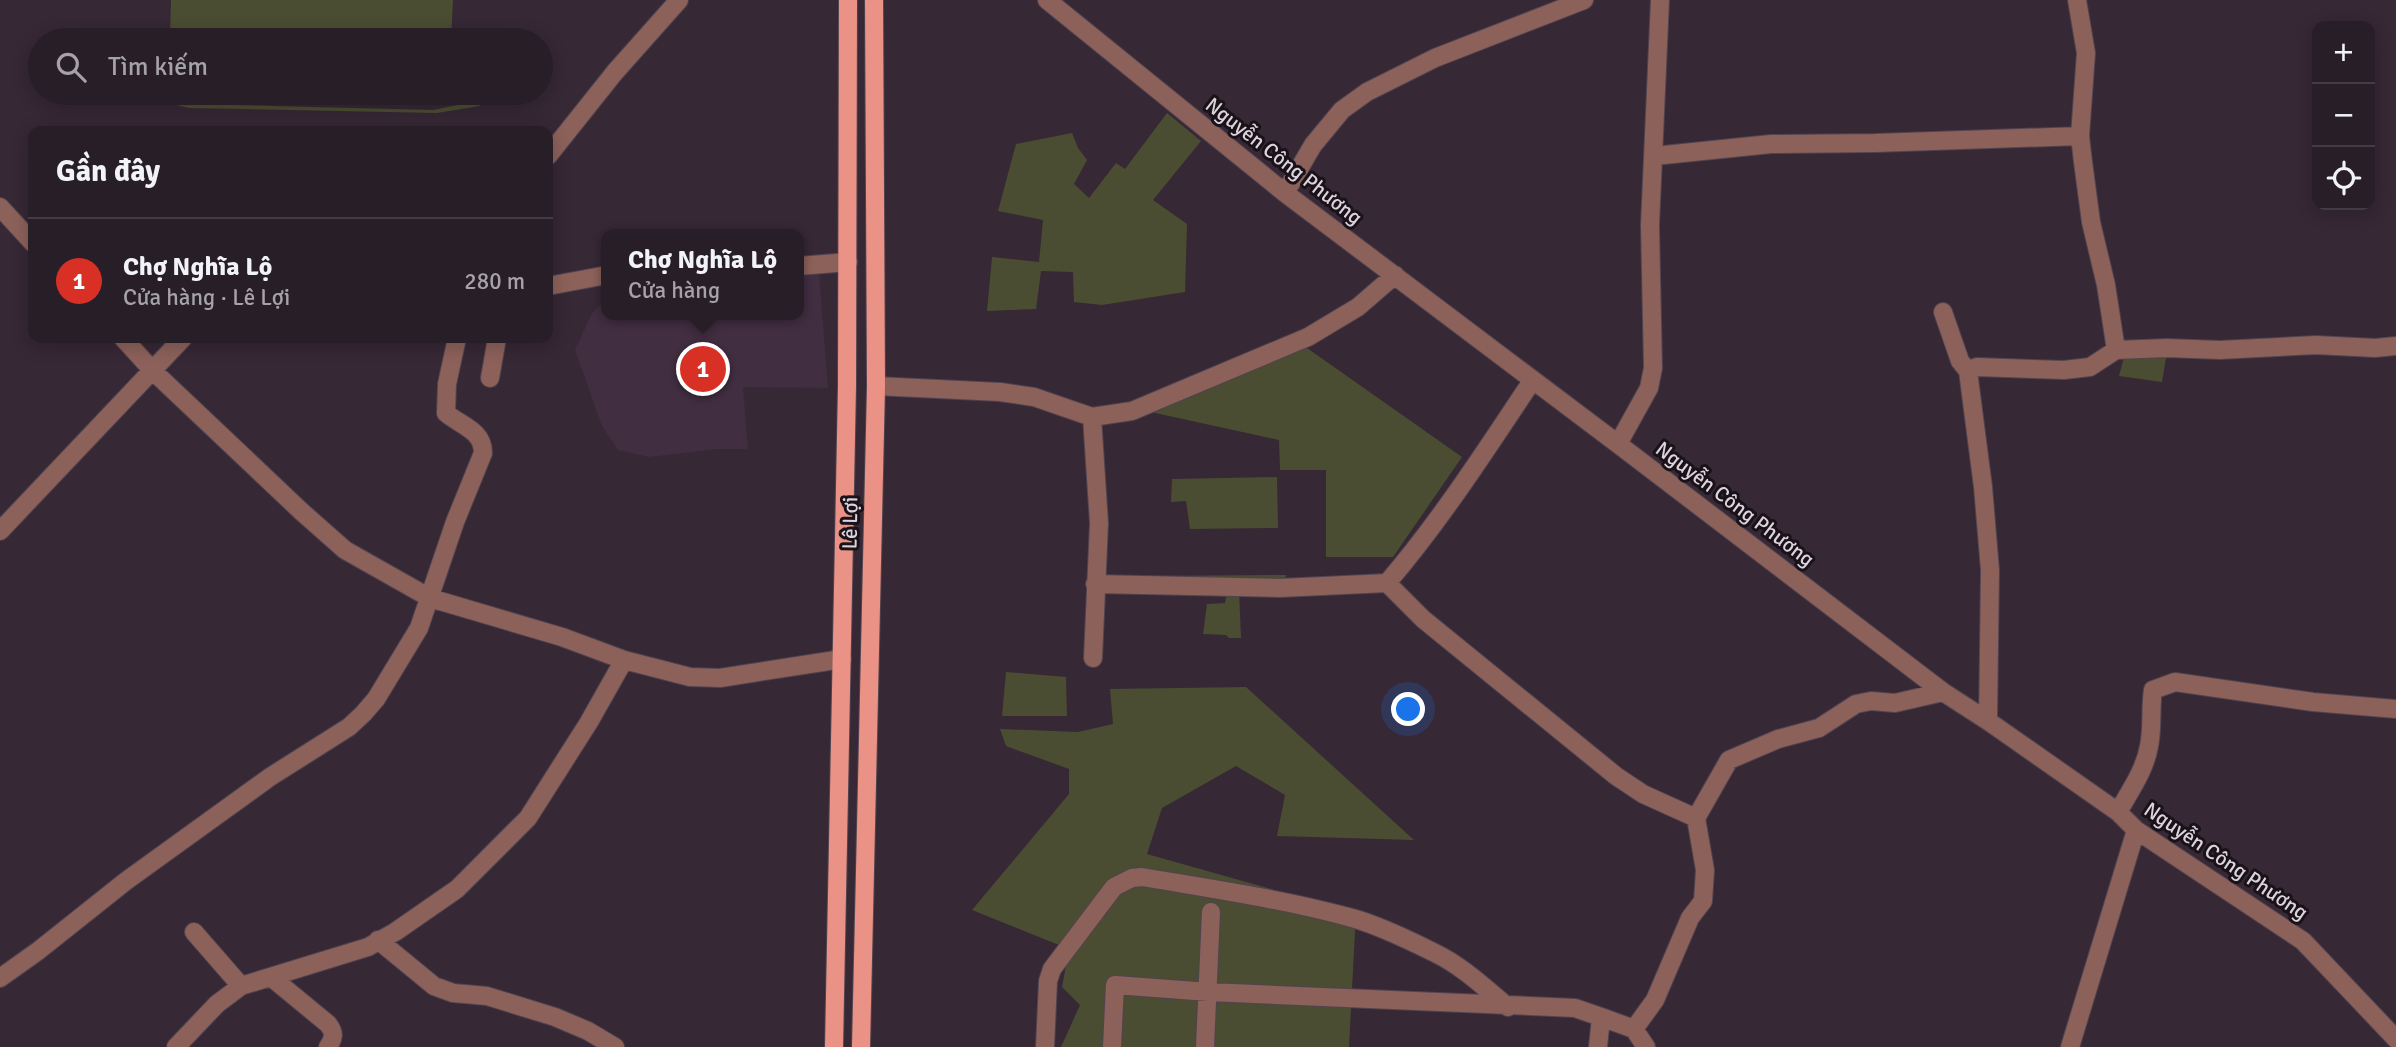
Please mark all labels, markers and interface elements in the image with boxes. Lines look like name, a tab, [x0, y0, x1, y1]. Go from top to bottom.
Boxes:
map controls	[2312, 21, 2375, 210]
button: +	[2312, 21, 2375, 84]
search box	[28, 28, 553, 105]
icon: search	[52, 48, 90, 86]
text: Tìm kiếm	[108, 51, 208, 83]
button: −	[2312, 84, 2375, 147]
street label: Nguyễn Công Phương	[1200, 92, 1368, 230]
button: locate	[2312, 147, 2375, 210]
text: Gần đây	[56, 153, 160, 190]
popup	[601, 229, 804, 320]
text: Chợ Nghĩa Lộ	[628, 244, 777, 276]
text: Chợ Nghĩa Lộ	[123, 251, 272, 283]
text: 1	[73, 267, 85, 296]
text: 280 m	[464, 267, 525, 296]
text: Cửa hàng	[628, 276, 720, 305]
text: Cửa hàng · Lê Lợi	[123, 283, 290, 312]
pin: 1	[680, 343, 726, 395]
street label: Nguyễn Công Phương	[1651, 436, 1819, 572]
street label: Lê Lợi	[837, 496, 863, 550]
your location	[1391, 692, 1425, 726]
street label: Nguyễn Công Phương	[2139, 797, 2313, 925]

